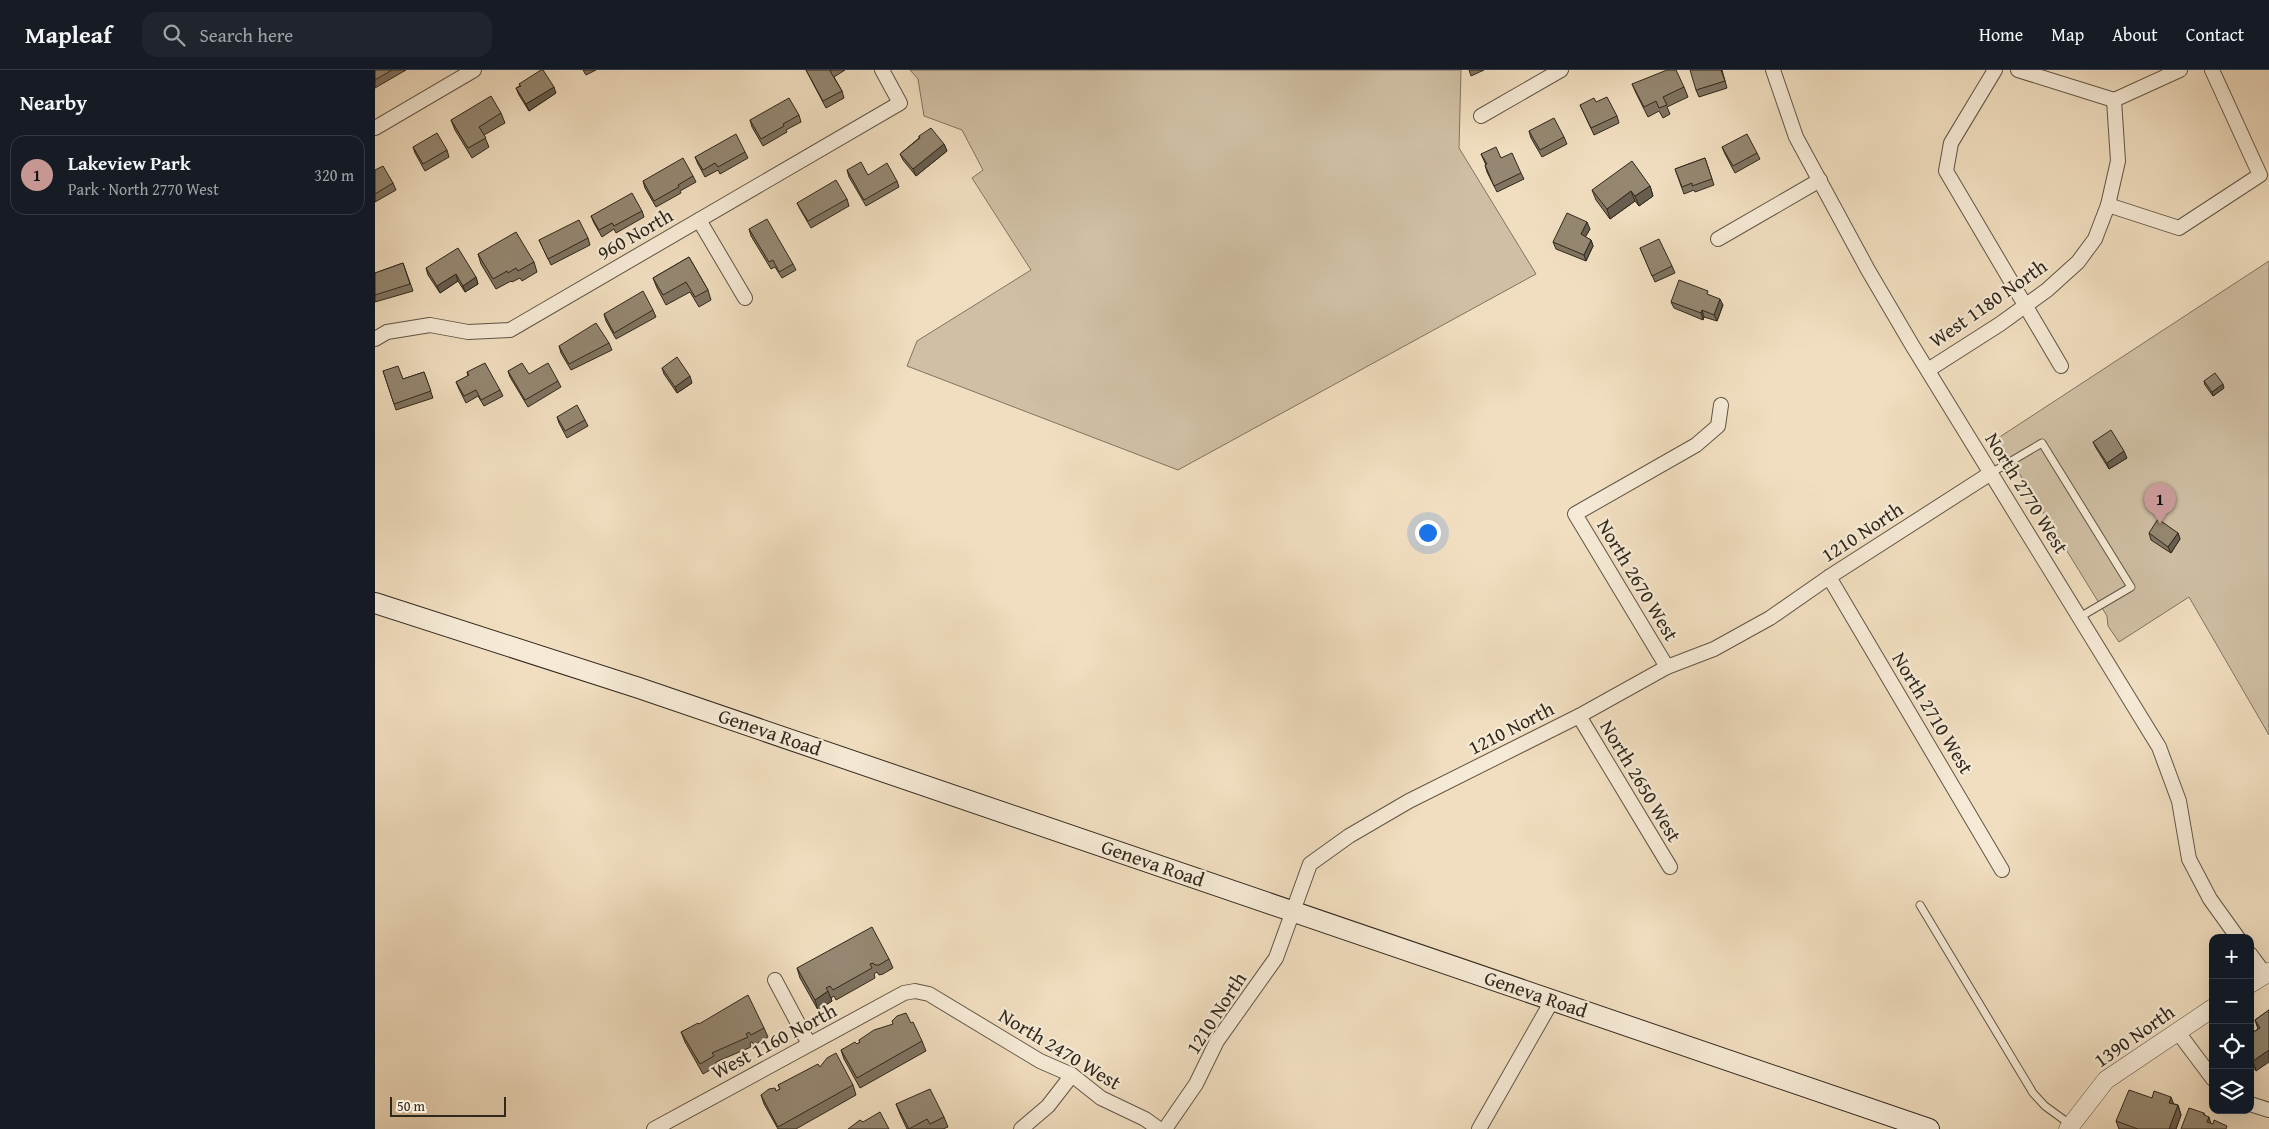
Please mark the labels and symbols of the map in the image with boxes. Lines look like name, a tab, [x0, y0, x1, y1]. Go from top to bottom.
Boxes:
street label: 960 North	[592, 200, 678, 267]
street label: West 1180 North	[1923, 251, 2052, 354]
street label: North 2770 West	[1979, 427, 2076, 559]
pin: 1	[2144, 483, 2176, 524]
street label: 1210 North	[1815, 494, 1909, 569]
street label: North 2670 West	[1591, 513, 1686, 646]
your location	[1415, 520, 1441, 546]
street label: North 2710 West	[1886, 646, 1981, 779]
street label: 1210 North	[1463, 694, 1559, 762]
street label: Geneva Road	[715, 700, 826, 763]
street label: North 2650 West	[1594, 714, 1689, 847]
street label: Geneva Road	[1098, 831, 1209, 894]
street label: Geneva Road	[1481, 962, 1592, 1025]
street label: 1210 North	[1178, 966, 1253, 1060]
street label: West 1160 North	[706, 995, 841, 1086]
street label: 1390 North	[2087, 997, 2180, 1074]
street label: North 2470 West	[994, 1001, 1127, 1096]
scale bar	[390, 1094, 506, 1117]

